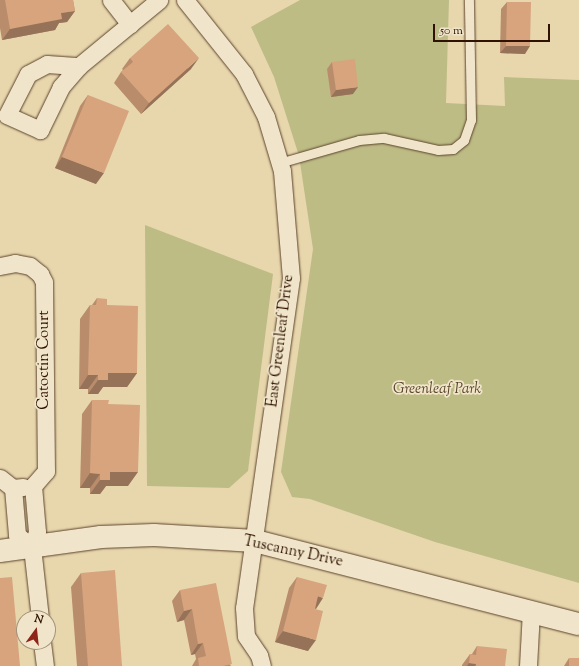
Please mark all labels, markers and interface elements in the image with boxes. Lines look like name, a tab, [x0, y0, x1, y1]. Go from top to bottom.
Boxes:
scale bar	[435, 16, 552, 42]
text: 50 m	[440, 22, 463, 40]
street label: East Greenleaf Drive	[264, 274, 298, 408]
street label: Catoctin Court	[36, 310, 54, 410]
park label: Greenleaf Park	[393, 381, 481, 399]
street label: Tuscanny Drive	[241, 533, 345, 571]
north arrow	[16, 610, 56, 650]
text: N	[33, 611, 45, 628]

